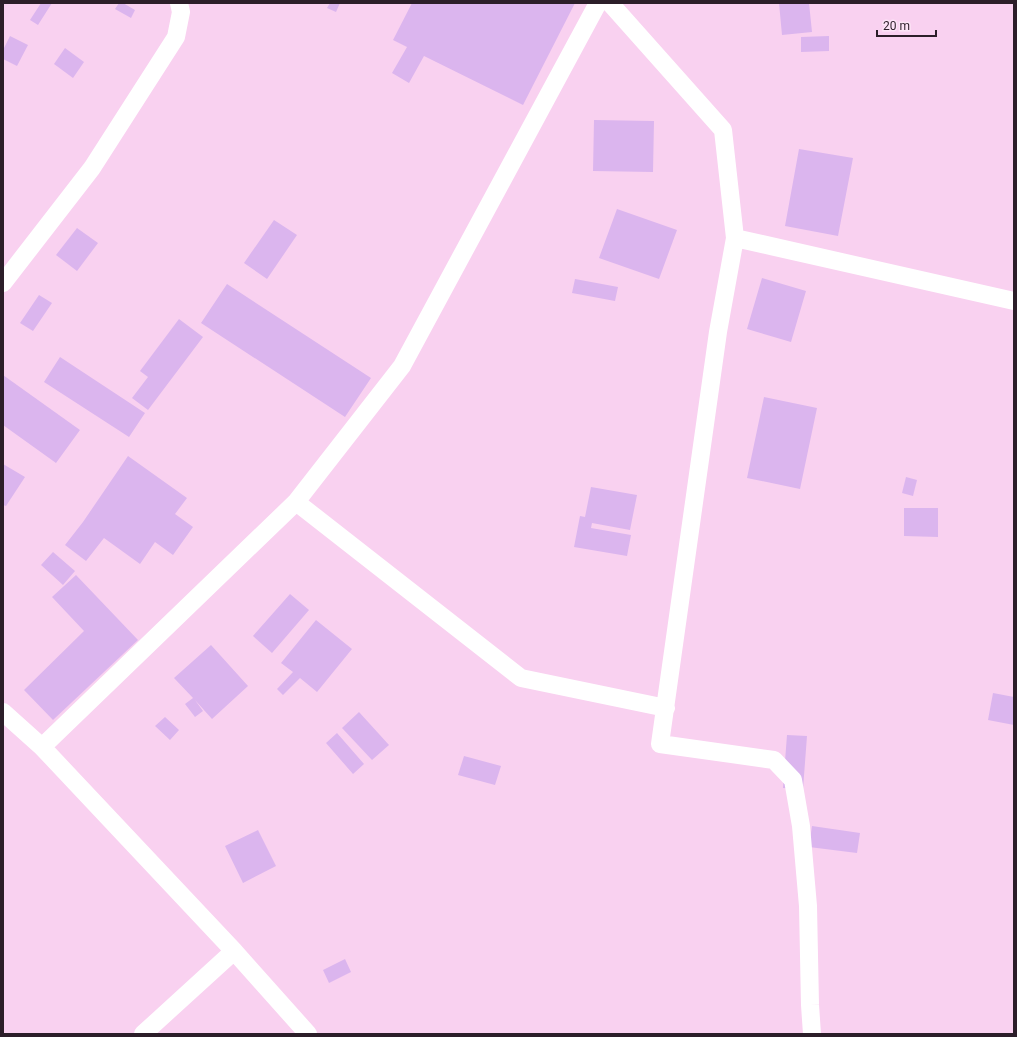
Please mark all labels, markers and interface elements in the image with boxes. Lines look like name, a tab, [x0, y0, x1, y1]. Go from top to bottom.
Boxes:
scale bar	[877, 12, 936, 38]
text: 20 m	[883, 19, 910, 33]

